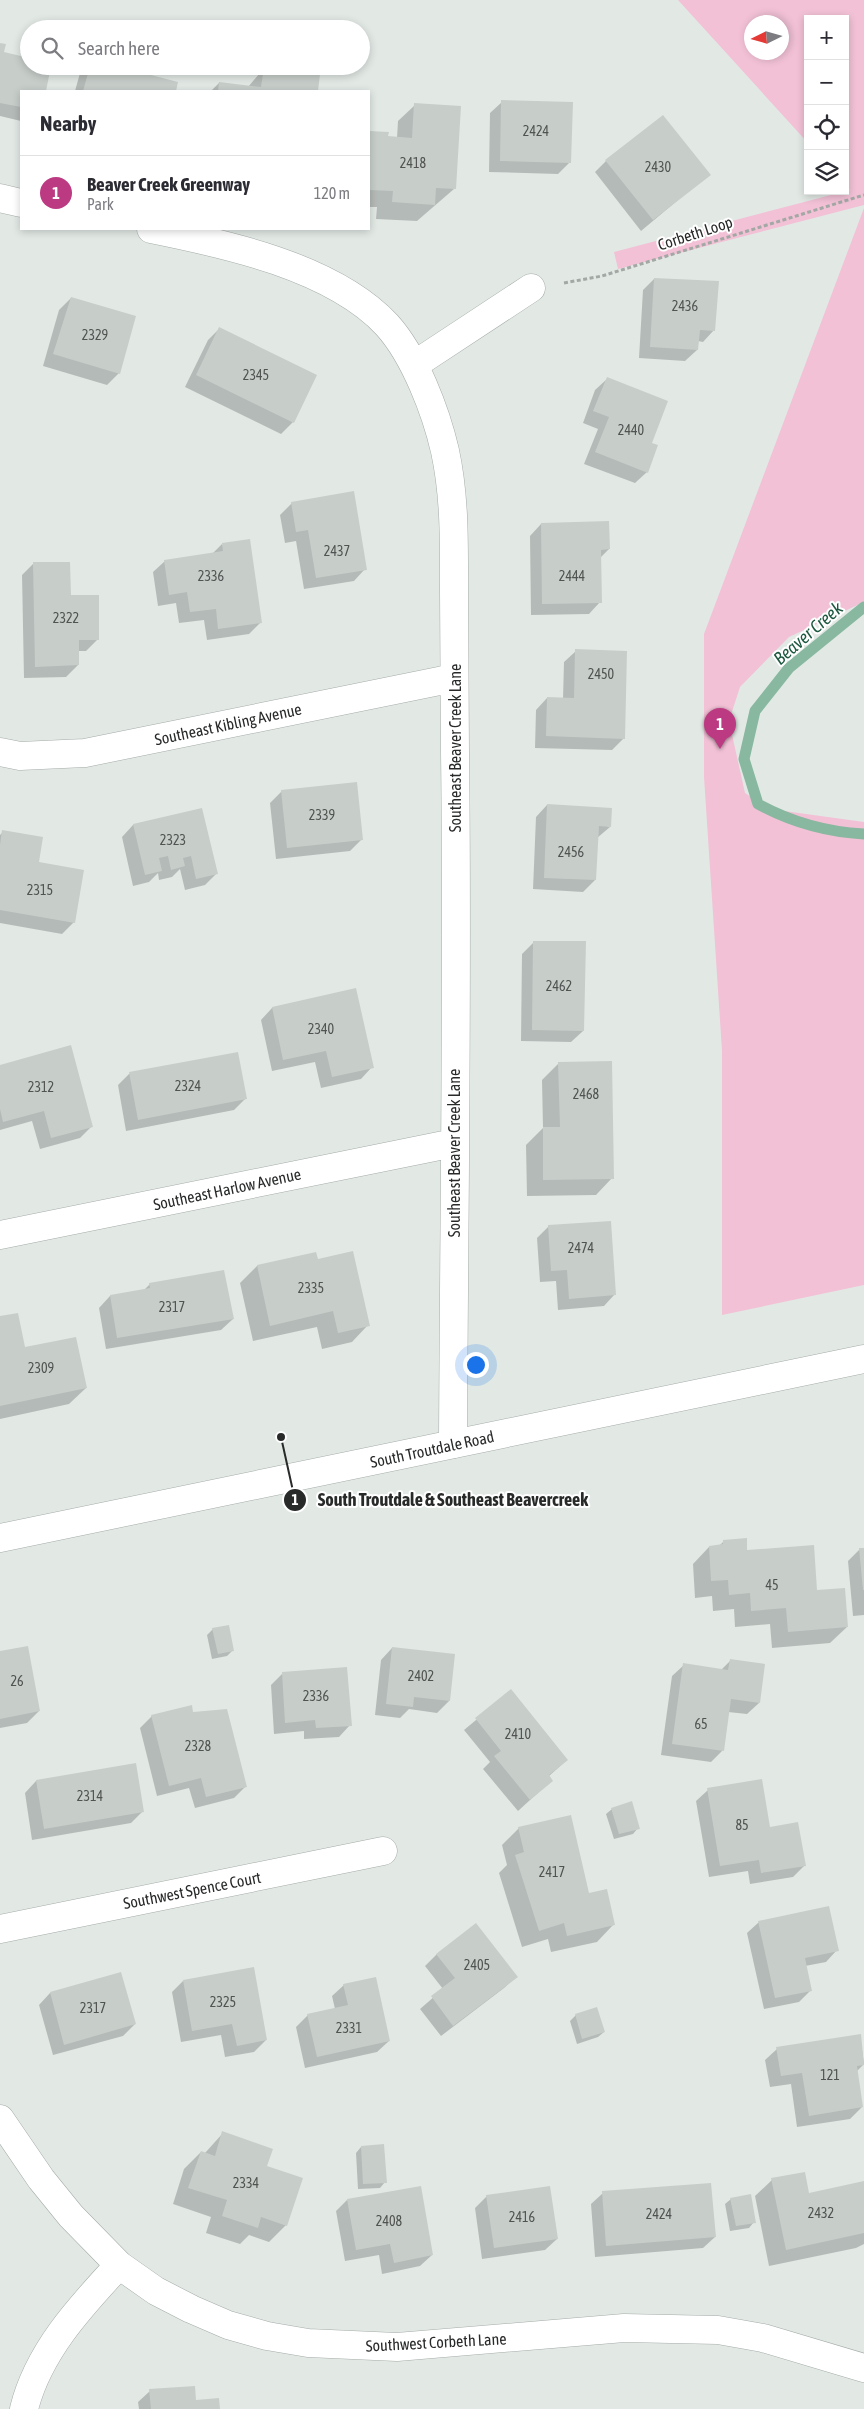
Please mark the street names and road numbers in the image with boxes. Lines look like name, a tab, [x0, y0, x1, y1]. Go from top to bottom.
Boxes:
street label: Corbeth Loop	[655, 212, 735, 255]
street label: Southeast Beaver Creek Lane	[446, 664, 464, 832]
street label: Southeast Kibling Avenue	[153, 700, 303, 749]
street label: Southeast Beaver Creek Lane	[445, 1069, 463, 1237]
street label: Southeast Harlow Avenue	[152, 1165, 302, 1213]
street label: South Troutdale Road	[368, 1427, 496, 1471]
street label: Southwest Spence Court	[122, 1868, 263, 1913]
street label: Southwest Corbeth Lane	[365, 2329, 507, 2355]

